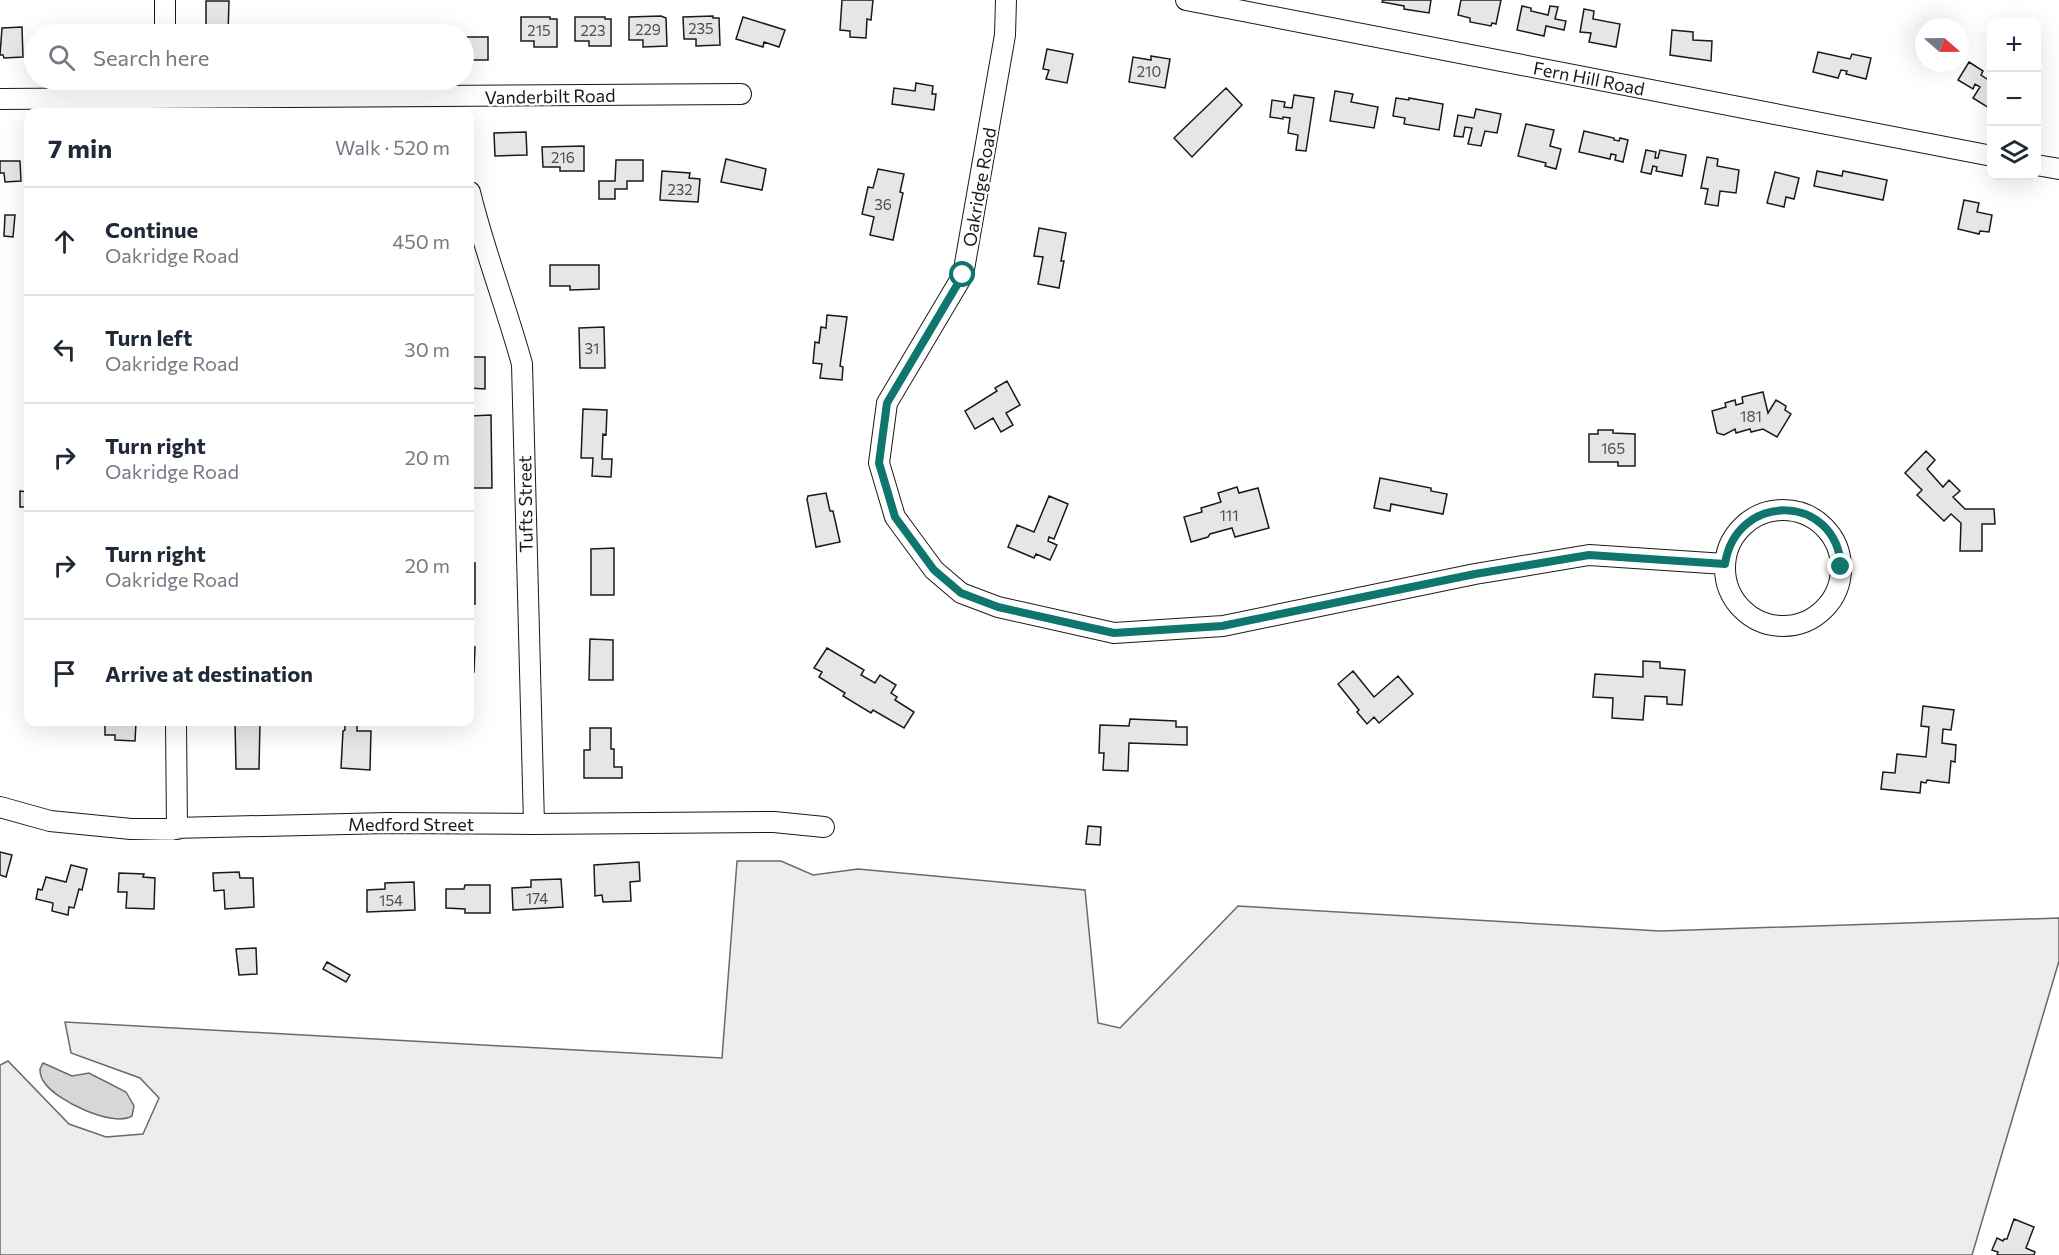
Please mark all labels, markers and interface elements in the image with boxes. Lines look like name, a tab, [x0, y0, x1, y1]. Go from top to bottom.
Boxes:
north arrow	[1915, 18, 1969, 72]
map controls	[1987, 18, 2041, 180]
button: +	[1987, 18, 2041, 72]
house number: 235	[688, 19, 714, 37]
house number: 229	[635, 20, 661, 38]
house number: 215	[527, 21, 551, 39]
house number: 223	[580, 21, 606, 39]
search box	[24, 24, 474, 90]
icon: search	[45, 41, 78, 74]
text: Search here	[93, 44, 209, 71]
street label: Fern Hill Road	[1531, 56, 1647, 100]
house number: 210	[1137, 62, 1161, 80]
button: −	[1987, 72, 2041, 126]
street label: Vanderbilt Road	[484, 84, 616, 108]
street label: Oakridge Road	[958, 126, 1000, 248]
button: layers	[1987, 126, 2041, 180]
text: 7 min	[48, 132, 112, 163]
text: Walk · 520 m	[335, 135, 450, 159]
house number: 216	[551, 148, 575, 166]
house number: 232	[667, 180, 693, 198]
house number: 36	[874, 195, 892, 213]
text: Continue	[105, 216, 198, 243]
icon: ahead	[48, 225, 81, 258]
text: 450 m	[392, 229, 450, 253]
text: Oakridge Road	[105, 243, 239, 267]
route start	[949, 261, 975, 287]
text: Turn left	[105, 324, 192, 351]
icon: left	[48, 333, 81, 366]
text: 30 m	[404, 337, 450, 361]
house number: 31	[585, 339, 599, 357]
text: Oakridge Road	[105, 351, 239, 375]
house number: 181	[1740, 407, 1762, 425]
text: Turn right	[105, 432, 206, 459]
house number: 165	[1601, 439, 1625, 457]
icon: right	[48, 441, 81, 474]
text: 20 m	[405, 445, 450, 469]
street label: Tufts Street	[513, 455, 537, 553]
text: Oakridge Road	[105, 459, 239, 483]
house number: 111	[1219, 506, 1239, 524]
text: Turn right	[105, 540, 206, 567]
icon: right	[48, 549, 81, 582]
text: 20 m	[405, 553, 450, 577]
route end	[1827, 553, 1853, 579]
text: Oakridge Road	[105, 567, 239, 591]
icon: arrive	[48, 657, 81, 690]
text: Arrive at destination	[105, 660, 313, 687]
street label: Medford Street	[348, 813, 474, 835]
house number: 174	[526, 889, 548, 907]
house number: 154	[379, 891, 403, 909]

